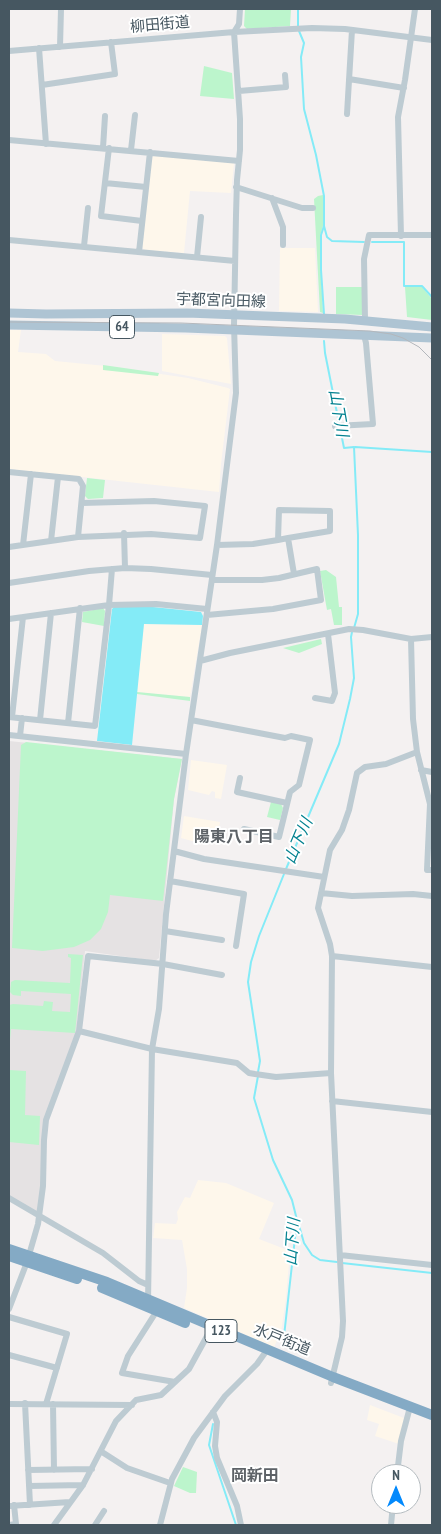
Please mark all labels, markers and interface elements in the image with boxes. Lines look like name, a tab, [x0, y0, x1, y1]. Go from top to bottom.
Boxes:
street label: 柳田街道	[129, 13, 191, 37]
street label: 宇都宮向田線	[176, 290, 266, 312]
road number: 64	[110, 316, 134, 338]
water label: 山下川	[324, 388, 352, 438]
water label: 山下川	[281, 815, 317, 867]
district label: 陽東八丁目	[194, 827, 274, 847]
water label: 山下川	[282, 1217, 304, 1267]
road number: 123	[205, 1320, 237, 1342]
street label: 水戸街道	[251, 1320, 313, 1360]
north arrow	[371, 1464, 421, 1514]
district label: 岡新田	[231, 1466, 279, 1486]
text: N	[392, 1466, 400, 1484]

